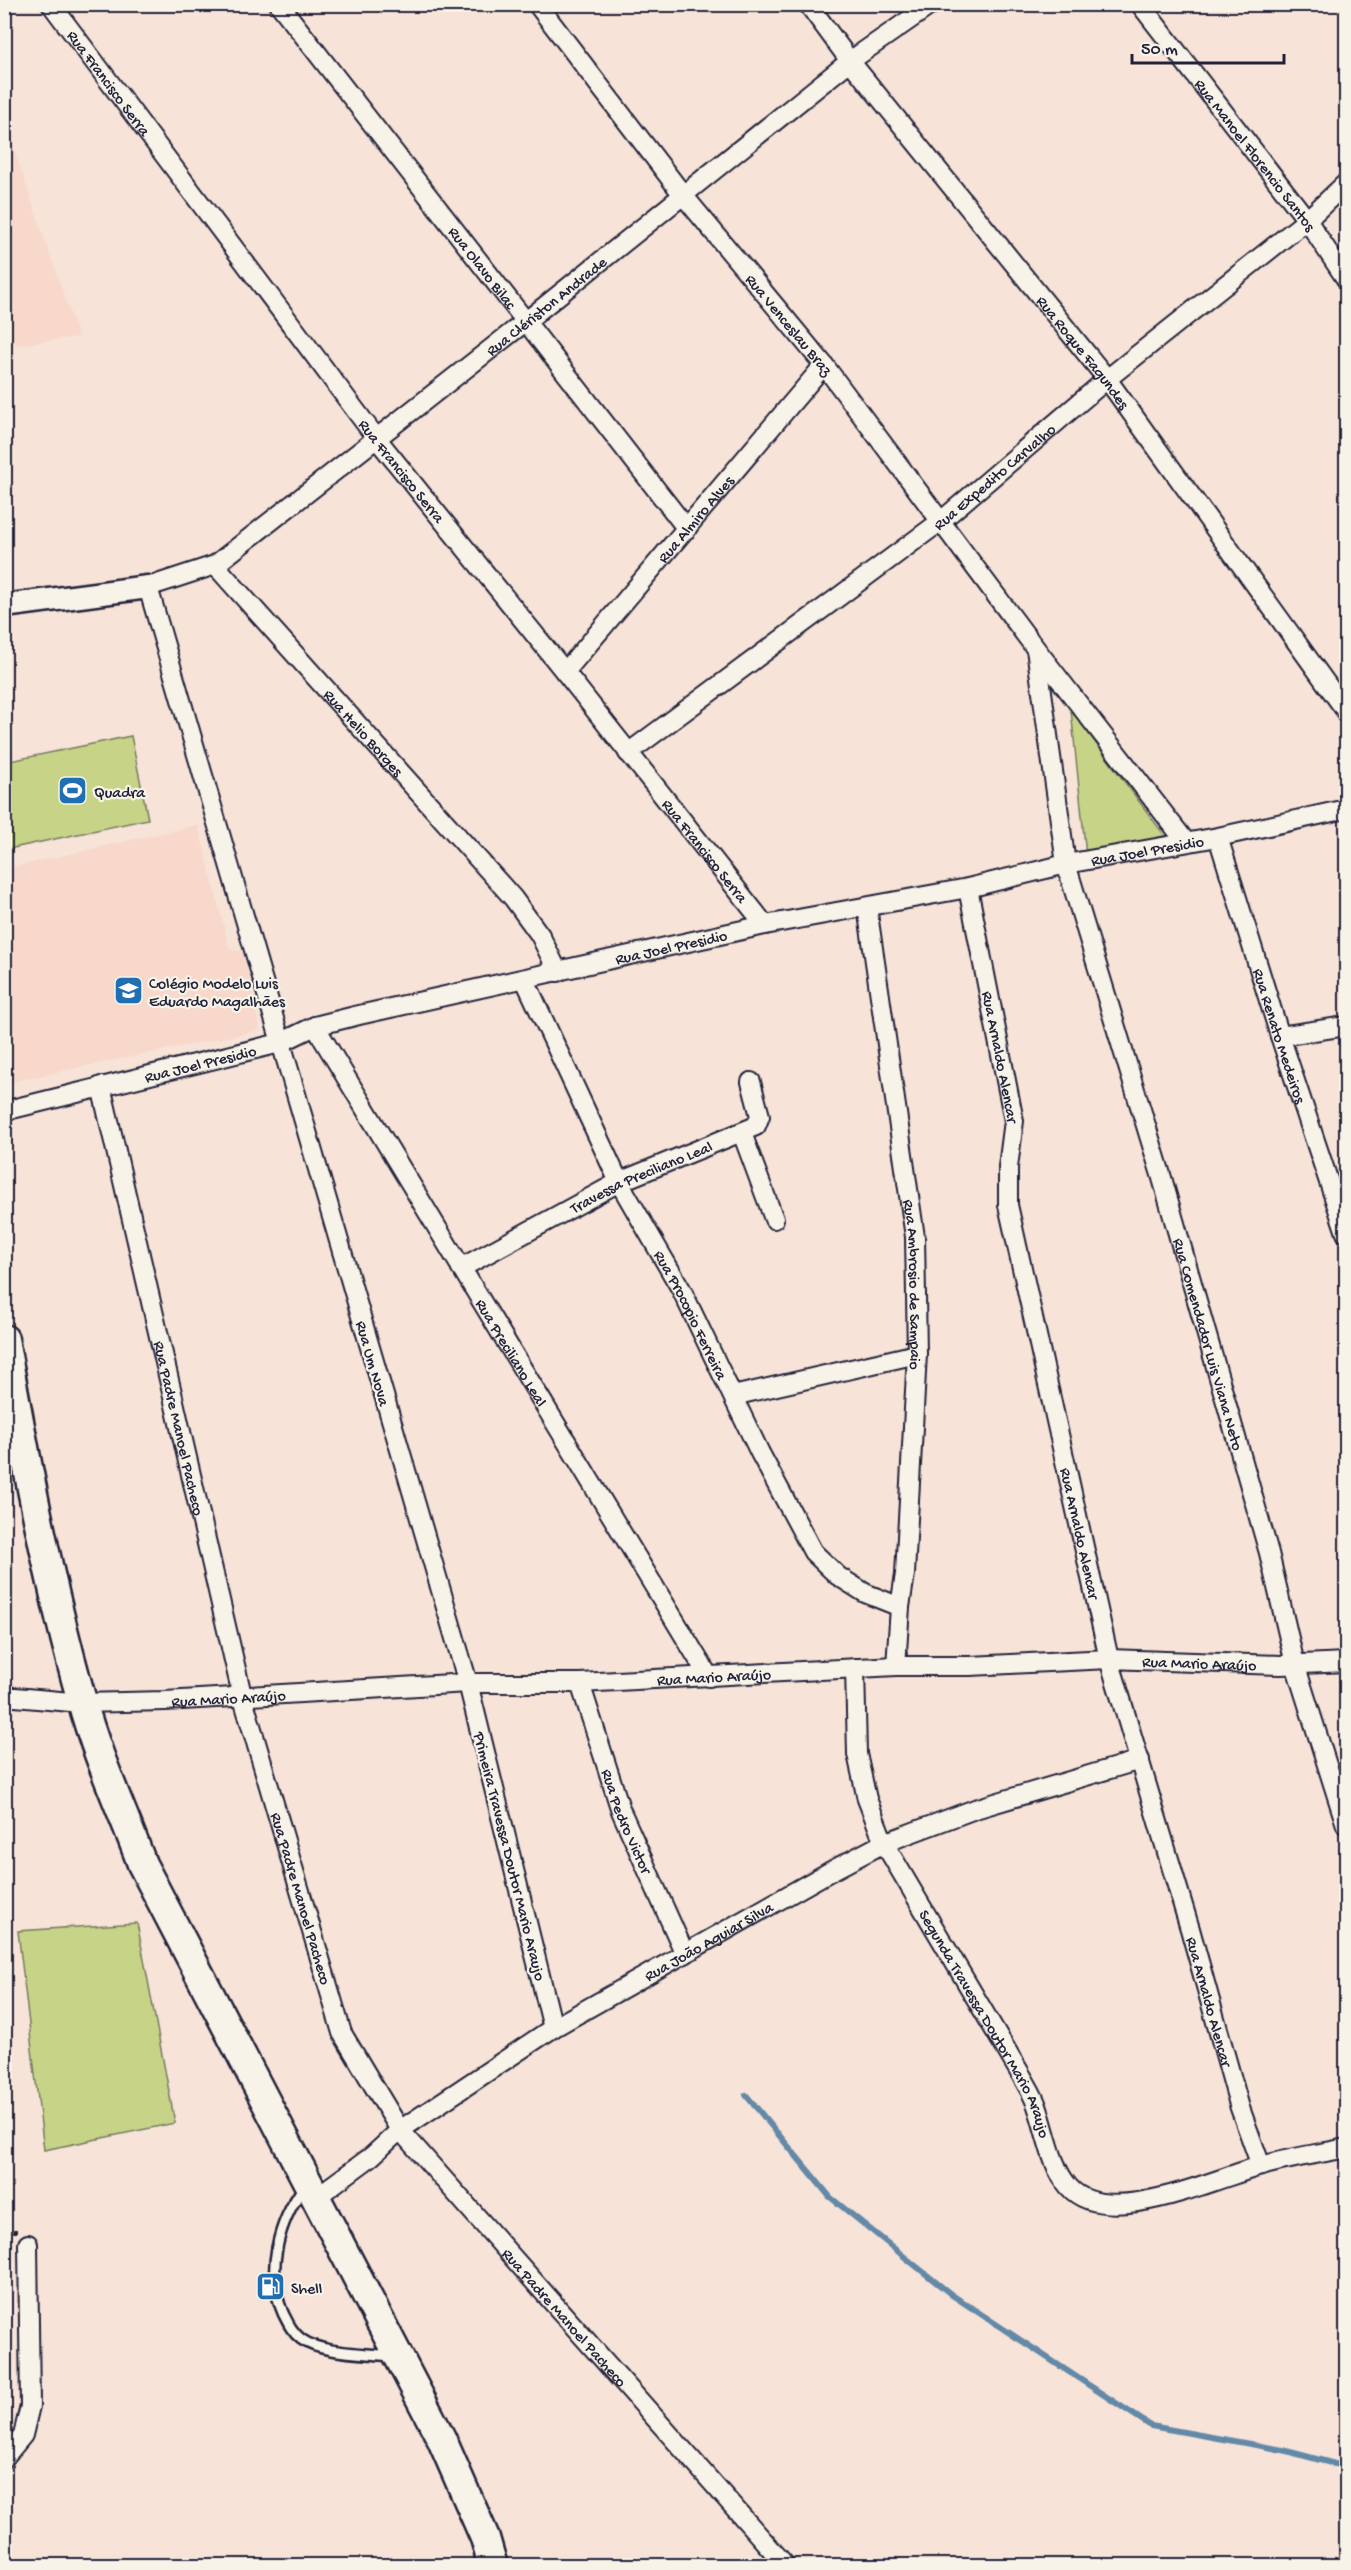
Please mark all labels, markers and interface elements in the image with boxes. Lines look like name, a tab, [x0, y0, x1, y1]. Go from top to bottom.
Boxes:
scale bar	[1132, 27, 1284, 65]
street label: Rua Francisco Serra	[61, 28, 153, 142]
text: 50 m	[1141, 40, 1178, 61]
street label: Rua Manoel Florencio Santos	[1189, 77, 1318, 237]
street label: Rua Olavo Bilac	[443, 224, 519, 315]
street label: Rua Clériston Andrade	[484, 254, 612, 362]
street label: Rua Venceslau Braz	[740, 271, 835, 382]
street label: Rua Roque Fagundes	[1031, 293, 1132, 415]
street label: Rua Francisco Serra	[353, 417, 448, 529]
street label: Rua Expedito Carvalho	[931, 421, 1061, 536]
street label: Rua Almiro Alves	[655, 472, 740, 568]
street label: Rua Helio Borges	[318, 687, 406, 783]
sports icon: Quadra	[57, 775, 89, 807]
place label: Quadra	[94, 785, 146, 804]
street label: Rua Francisco Serra	[656, 796, 751, 909]
street label: Rua Joel Presidio	[1090, 834, 1206, 872]
street label: Rua Joel Presidio	[614, 928, 730, 971]
street label: Rua Renato Medeiros	[1247, 967, 1308, 1107]
school or university icon: Colégio Modelo Luis Eduardo Magalhães	[112, 975, 144, 1007]
place label: Colégio Modelo Luis Eduardo Magalhães	[149, 976, 286, 1013]
street label: Rua Arnaldo Alencar	[976, 990, 1020, 1126]
street label: Rua Joel Presidio	[143, 1043, 259, 1089]
street label: Travessa Preciliano Leal	[567, 1139, 716, 1220]
street label: Rua Ambrosio de Sampaio	[897, 1199, 923, 1370]
street label: Rua Comendador Luis Viana Neto	[1167, 1237, 1245, 1453]
street label: Rua Procopio Ferreira	[648, 1248, 730, 1385]
street label: Rua Preciliano Leal	[469, 1296, 549, 1411]
street label: Rua Um Nova	[349, 1319, 392, 1410]
street label: Rua Padre Manoel Pacheco	[147, 1340, 206, 1518]
street label: Rua Arnaldo Alencar	[1054, 1466, 1102, 1603]
street label: Rua Mario Araújo	[1142, 1654, 1257, 1677]
street label: Rua Mario Araújo	[657, 1667, 772, 1692]
street label: Rua Mario Araújo	[171, 1688, 286, 1714]
street label: Primeira Travessa Doutor Mario Araujo	[467, 1729, 548, 1983]
street label: Rua Pedro Victor	[595, 1767, 654, 1879]
street label: Rua Padre Manoel Pacheco	[264, 1811, 333, 1988]
street label: Rua João Aguiar Silva	[642, 1899, 778, 1987]
street label: Segunda Travessa Doutor Mario Araujo	[913, 1907, 1052, 2141]
street label: Rua Arnaldo Alencar	[1180, 1935, 1234, 2071]
street label: Rua Padre Manoel Pacheco	[496, 2246, 629, 2392]
fuel station icon: Shell	[254, 2271, 286, 2303]
place label: Shell	[291, 2281, 322, 2300]

